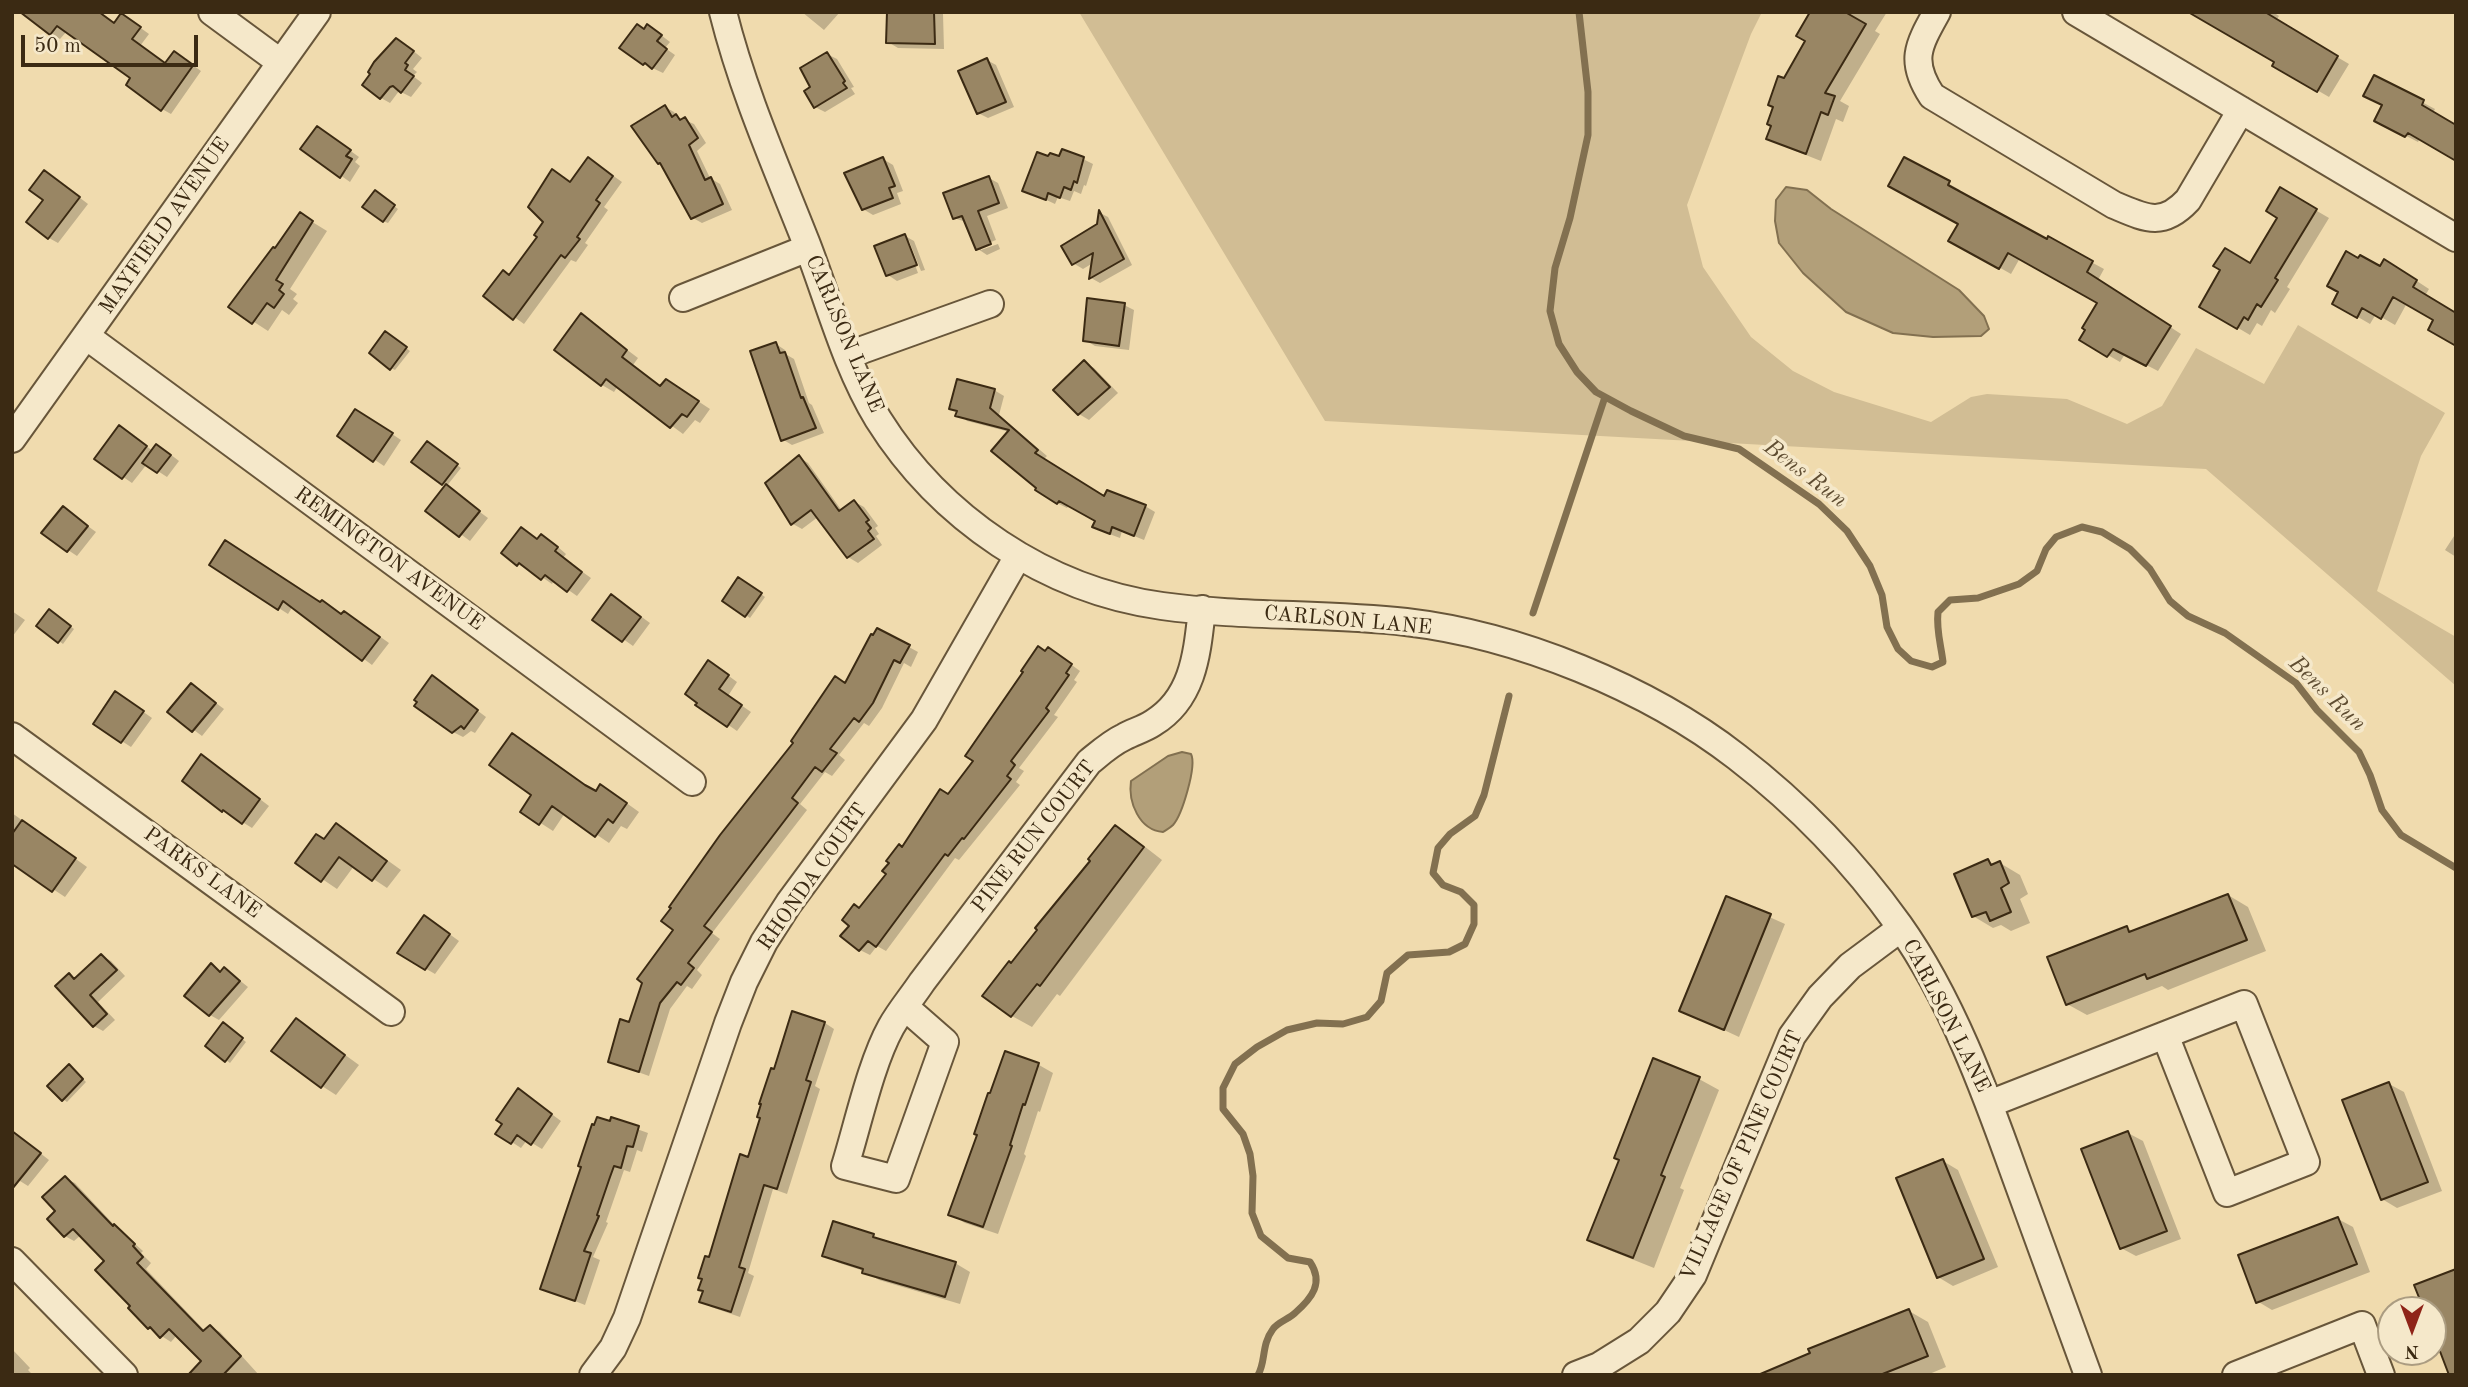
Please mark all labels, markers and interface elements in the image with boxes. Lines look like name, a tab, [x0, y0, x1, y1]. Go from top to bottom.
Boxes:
scale bar	[24, 21, 201, 65]
text: 50 m	[34, 36, 81, 57]
street label: MAYFIELD AVENUE	[94, 133, 236, 319]
street label: CARLSON LANE	[799, 251, 889, 417]
water label: Bens Run	[1758, 434, 1852, 514]
street label: REMINGTON AVENUE	[289, 482, 489, 636]
street label: CARLSON LANE	[1263, 601, 1433, 641]
water label: Bens Run	[2282, 650, 2372, 738]
street label: PINE RUN COURT	[967, 756, 1101, 918]
street label: RHONDA COURT	[753, 799, 873, 955]
street label: PARKS LANE	[138, 822, 266, 924]
street label: CARLSON LANE	[1896, 935, 1996, 1097]
street label: VILLAGE OF PINE COURT	[1675, 1027, 1809, 1285]
north arrow	[2377, 1296, 2447, 1366]
text: N	[2405, 1341, 2419, 1360]

